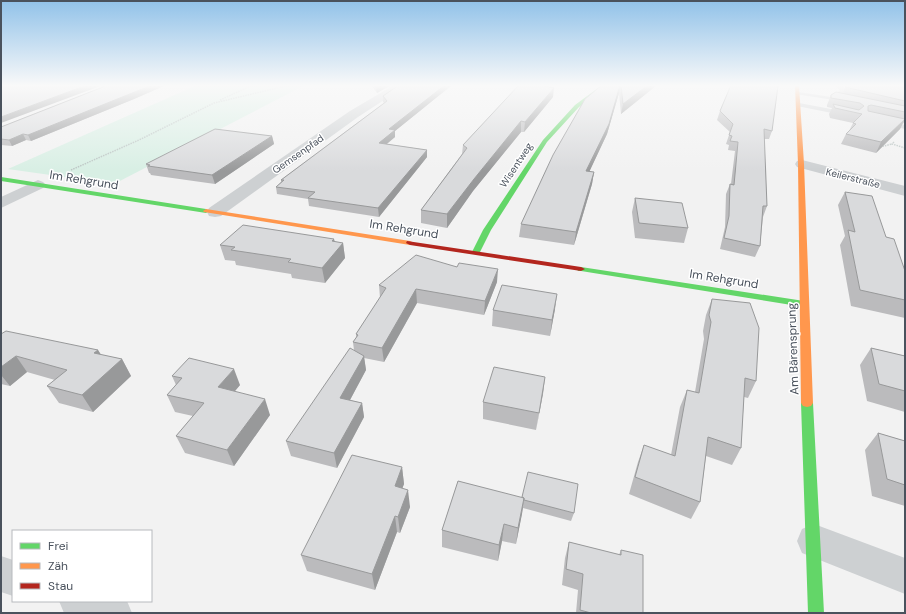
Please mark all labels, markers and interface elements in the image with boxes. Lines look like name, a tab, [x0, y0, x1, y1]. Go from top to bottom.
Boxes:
street label: Gemsenpfad	[270, 132, 326, 176]
street label: Wisentweg	[497, 140, 536, 190]
street label: Keilerstraße	[825, 165, 882, 191]
street label: Im Rehgrund	[48, 167, 120, 193]
street label: Im Rehgrund	[368, 216, 440, 242]
street label: Im Rehgrund	[688, 266, 760, 292]
street label: Am Bärensprung	[783, 302, 803, 395]
legend	[12, 530, 152, 602]
text: Frei	[48, 538, 68, 554]
text: Zäh	[48, 558, 68, 574]
text: Stau	[48, 578, 73, 594]

